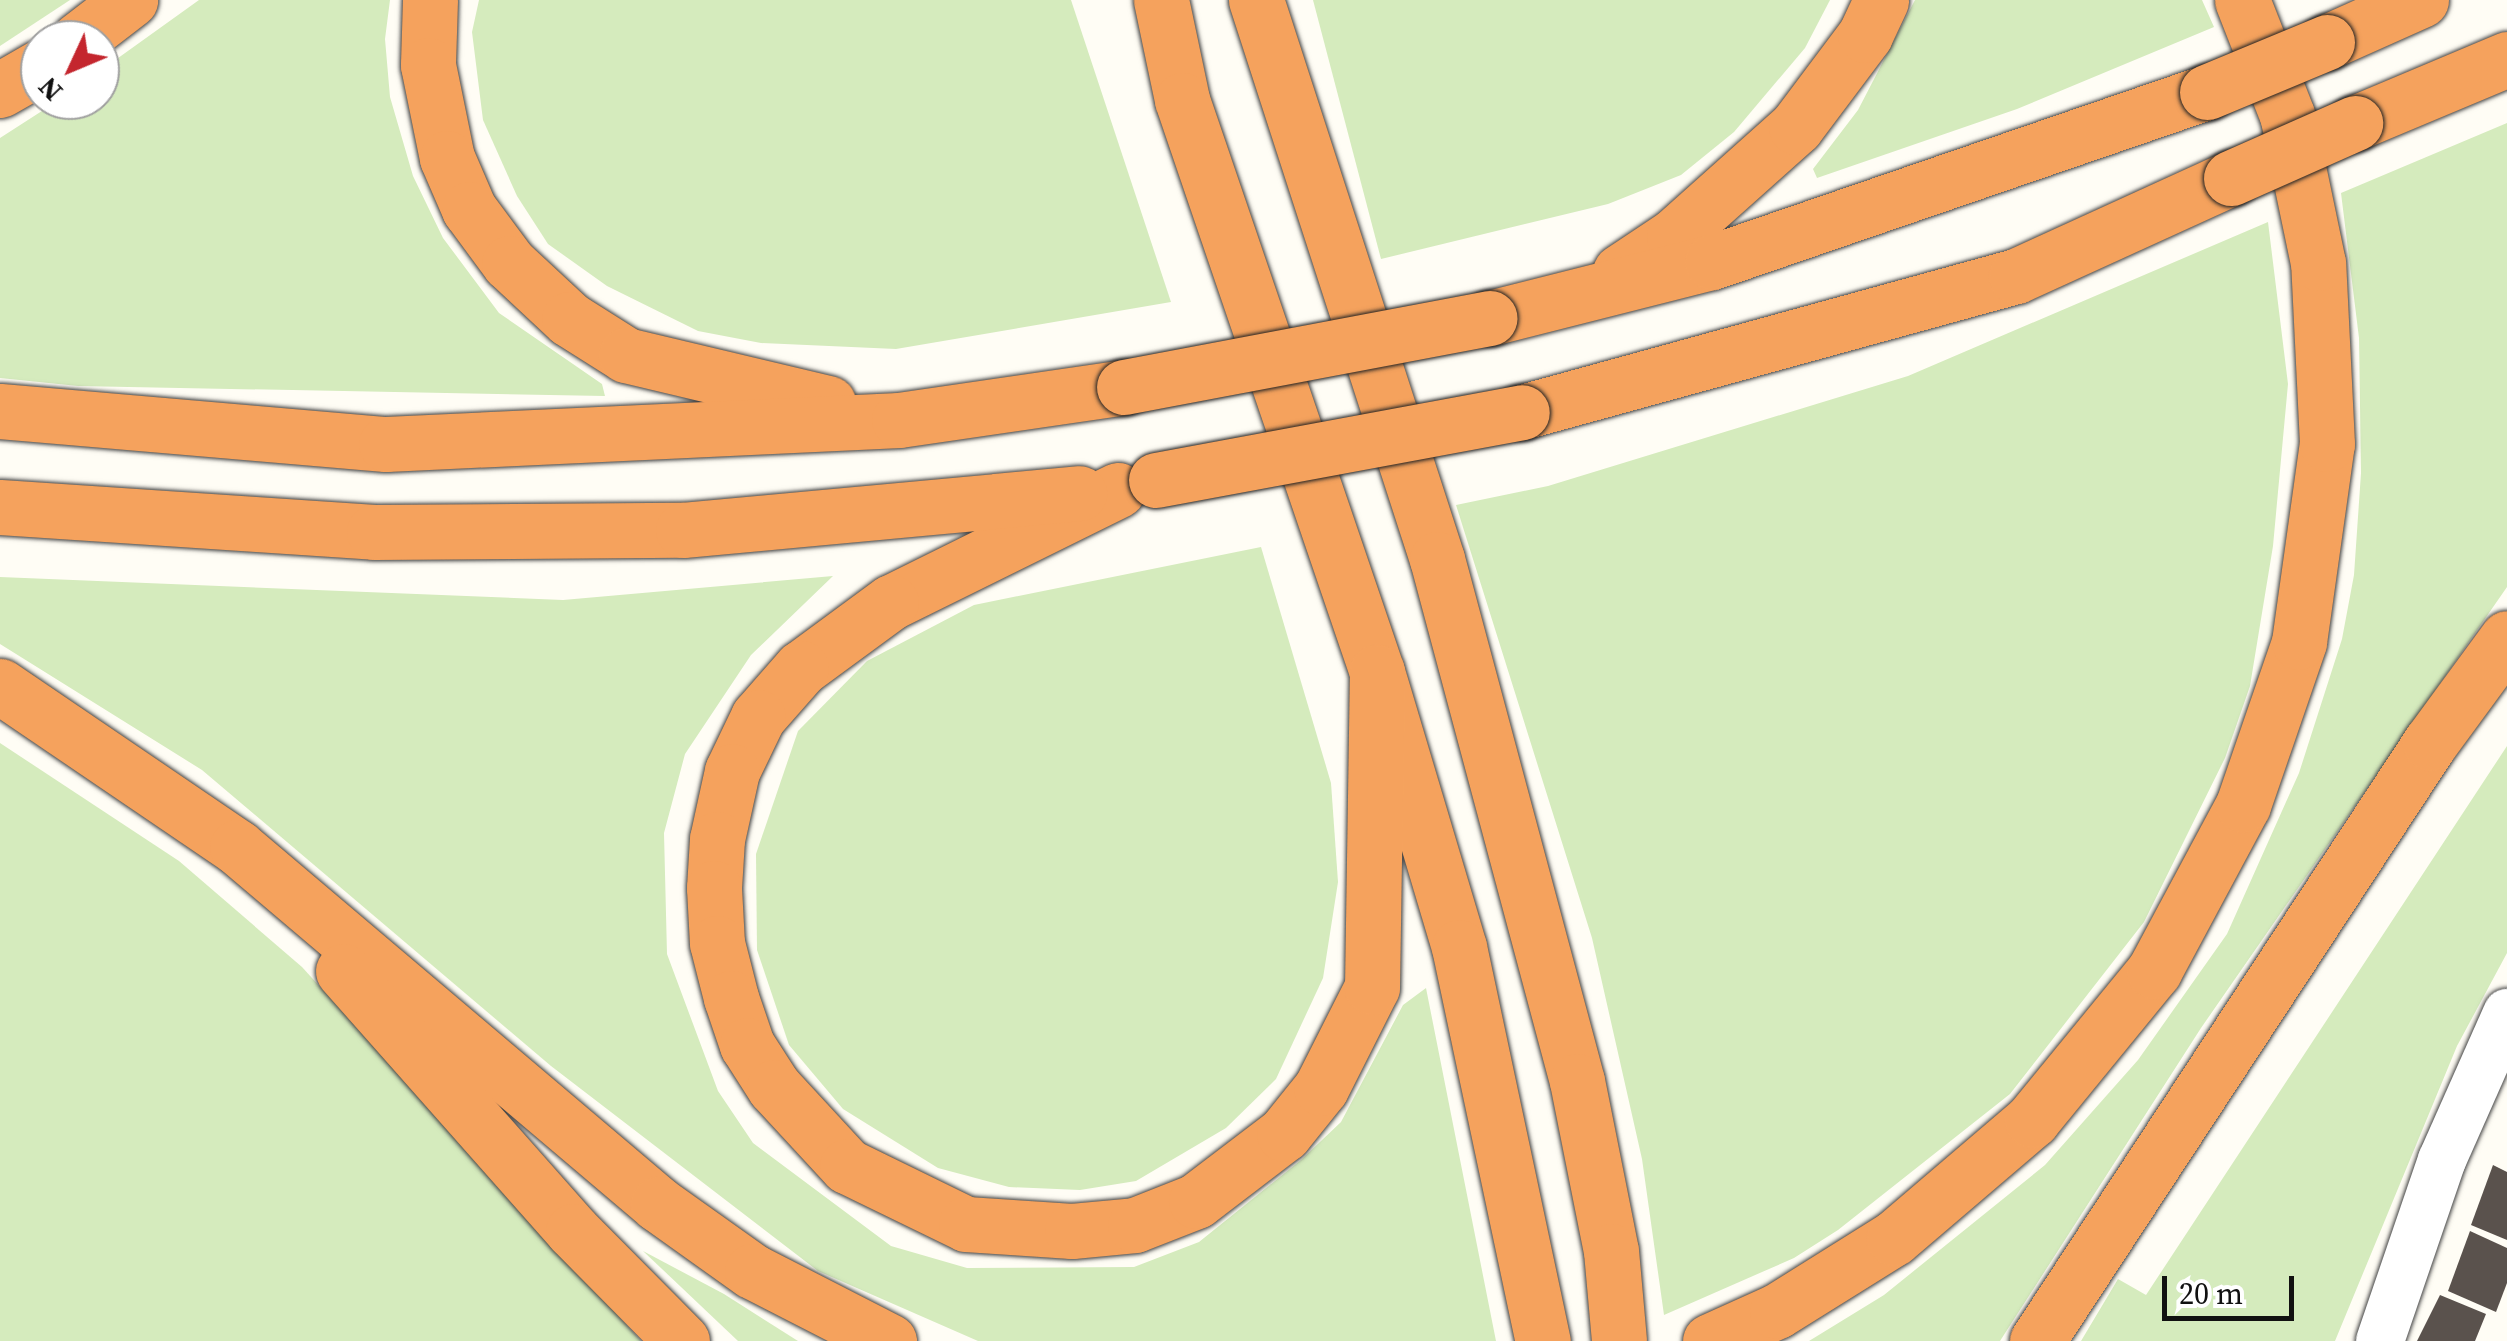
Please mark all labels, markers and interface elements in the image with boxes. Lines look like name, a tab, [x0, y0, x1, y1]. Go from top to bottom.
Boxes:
north arrow	[20, 20, 120, 120]
text: N	[29, 69, 71, 110]
scale bar	[2167, 1256, 2300, 1318]
text: 20 m	[2179, 1273, 2243, 1314]

